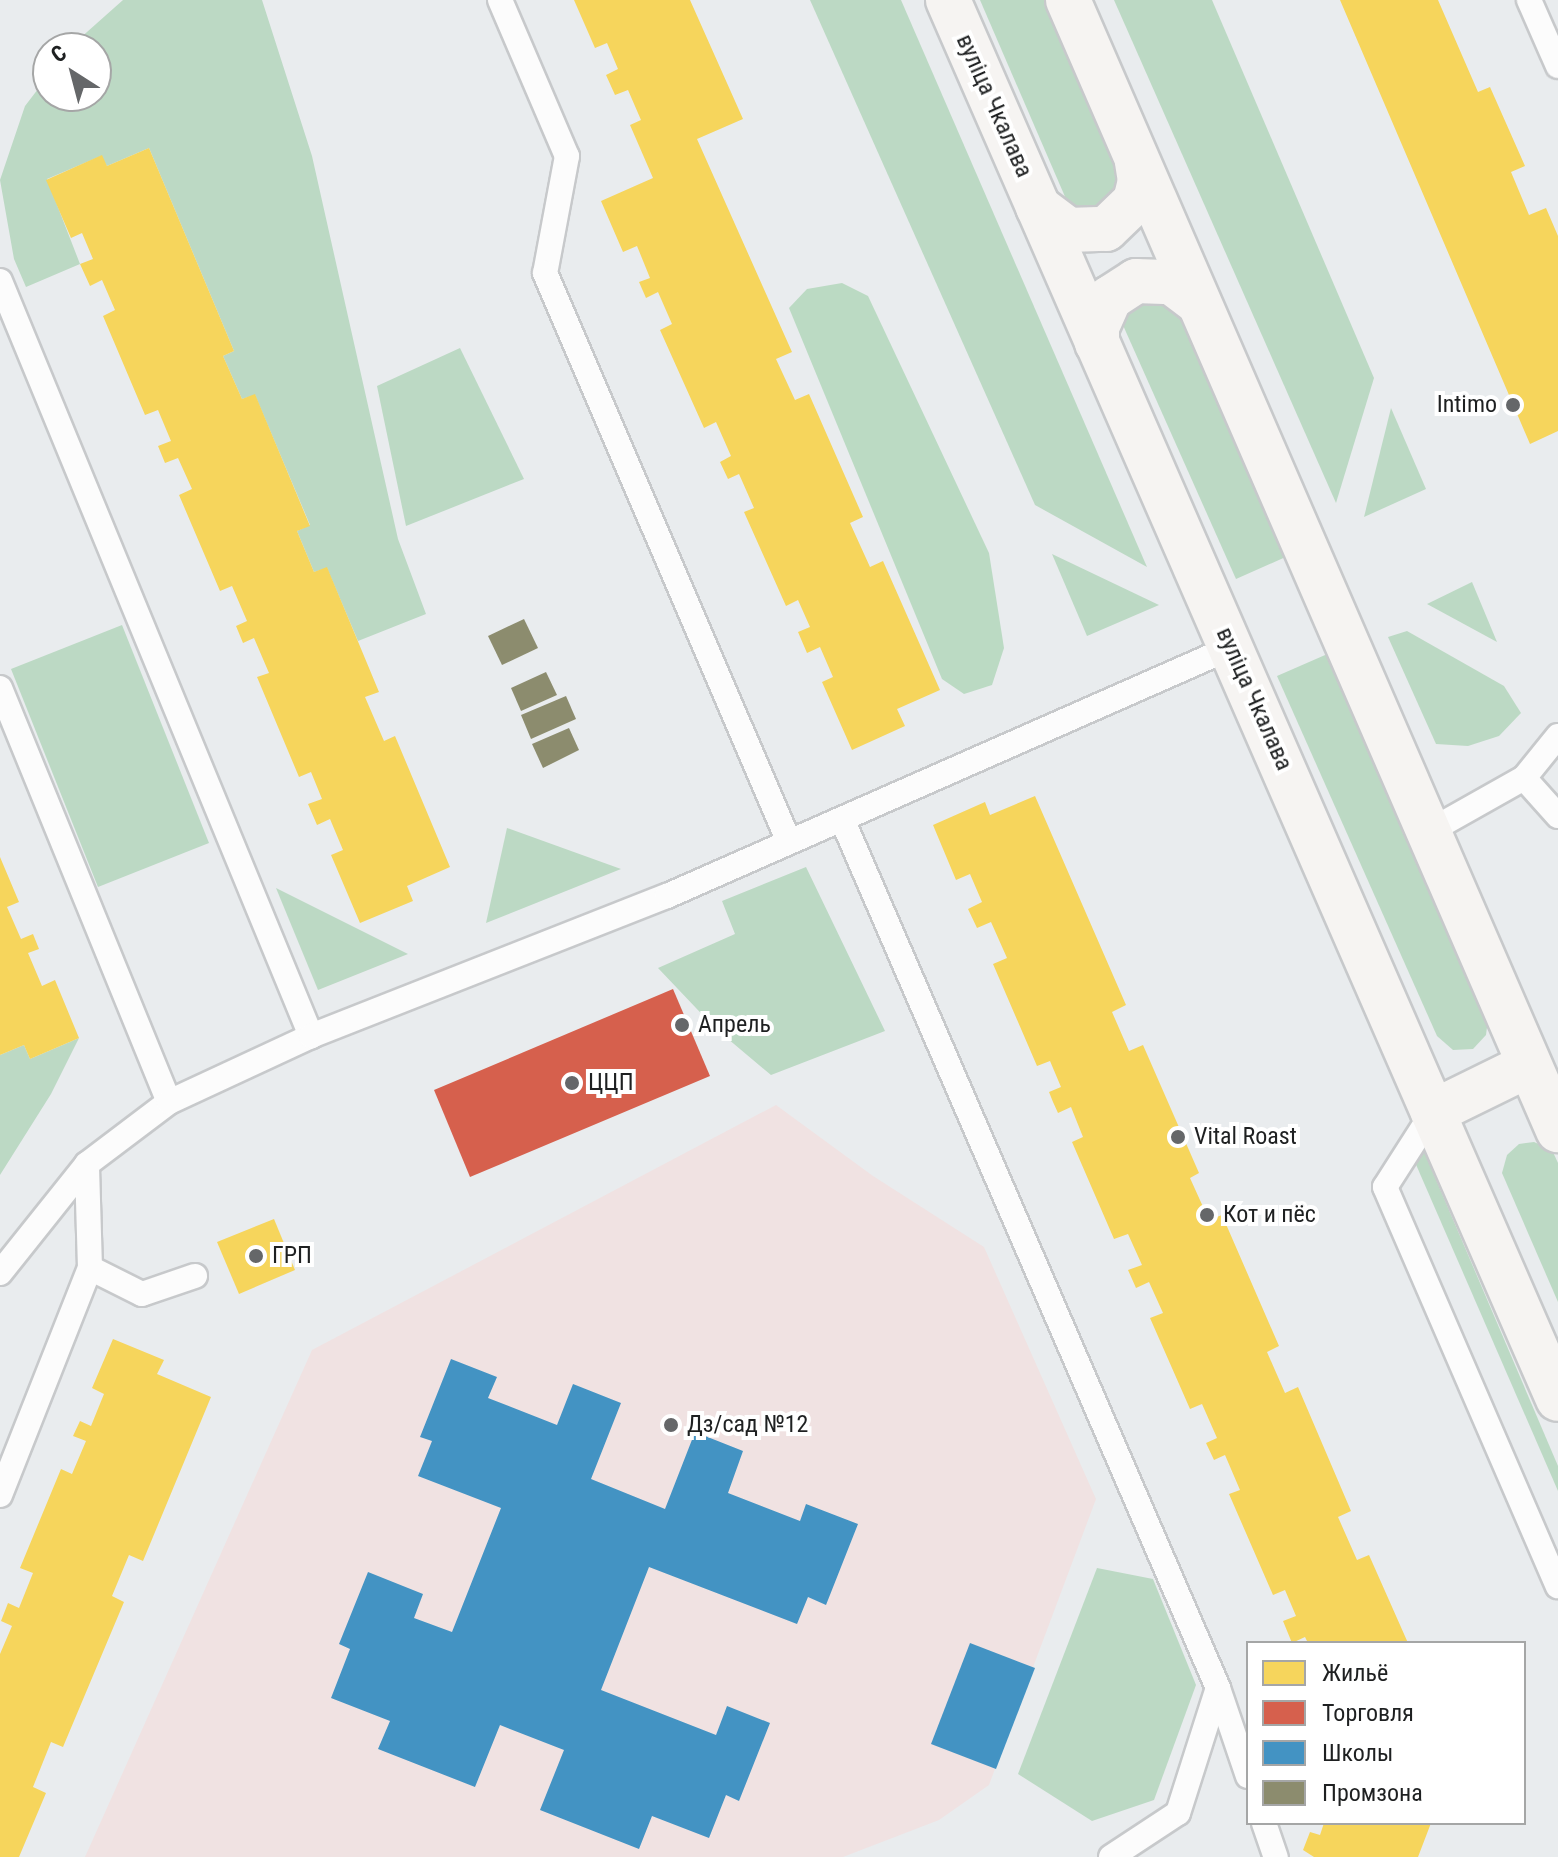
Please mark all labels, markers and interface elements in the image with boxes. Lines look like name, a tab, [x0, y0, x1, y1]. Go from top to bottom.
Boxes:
street label: вуліца Чкалава	[950, 30, 1038, 182]
north arrow	[32, 32, 112, 112]
text: С	[46, 40, 71, 68]
place label: Intimo	[1437, 391, 1497, 419]
marker: Intimo	[1504, 396, 1522, 414]
street label: вуліца Чкалава	[1210, 623, 1298, 775]
place label: Апрель	[698, 1011, 771, 1039]
marker: Апрель	[673, 1016, 691, 1034]
place label: ЦЦП	[588, 1069, 634, 1097]
marker: ЦЦП	[563, 1074, 581, 1092]
place label: Vital Roast	[1194, 1123, 1297, 1151]
marker: Vital Roast	[1169, 1128, 1187, 1146]
place label: Кот и пёс	[1223, 1201, 1316, 1229]
marker: Кот и пёс	[1198, 1206, 1216, 1224]
place label: ГРП	[272, 1242, 312, 1270]
marker: ГРП	[247, 1247, 265, 1265]
place label: Дз/сад №12	[687, 1411, 808, 1439]
marker: Дз/сад №12	[662, 1416, 680, 1434]
legend	[1246, 1641, 1526, 1825]
text: Жильё	[1322, 1659, 1388, 1687]
text: Торговля	[1322, 1699, 1414, 1727]
text: Школы	[1322, 1739, 1393, 1767]
text: Промзона	[1322, 1779, 1423, 1807]

